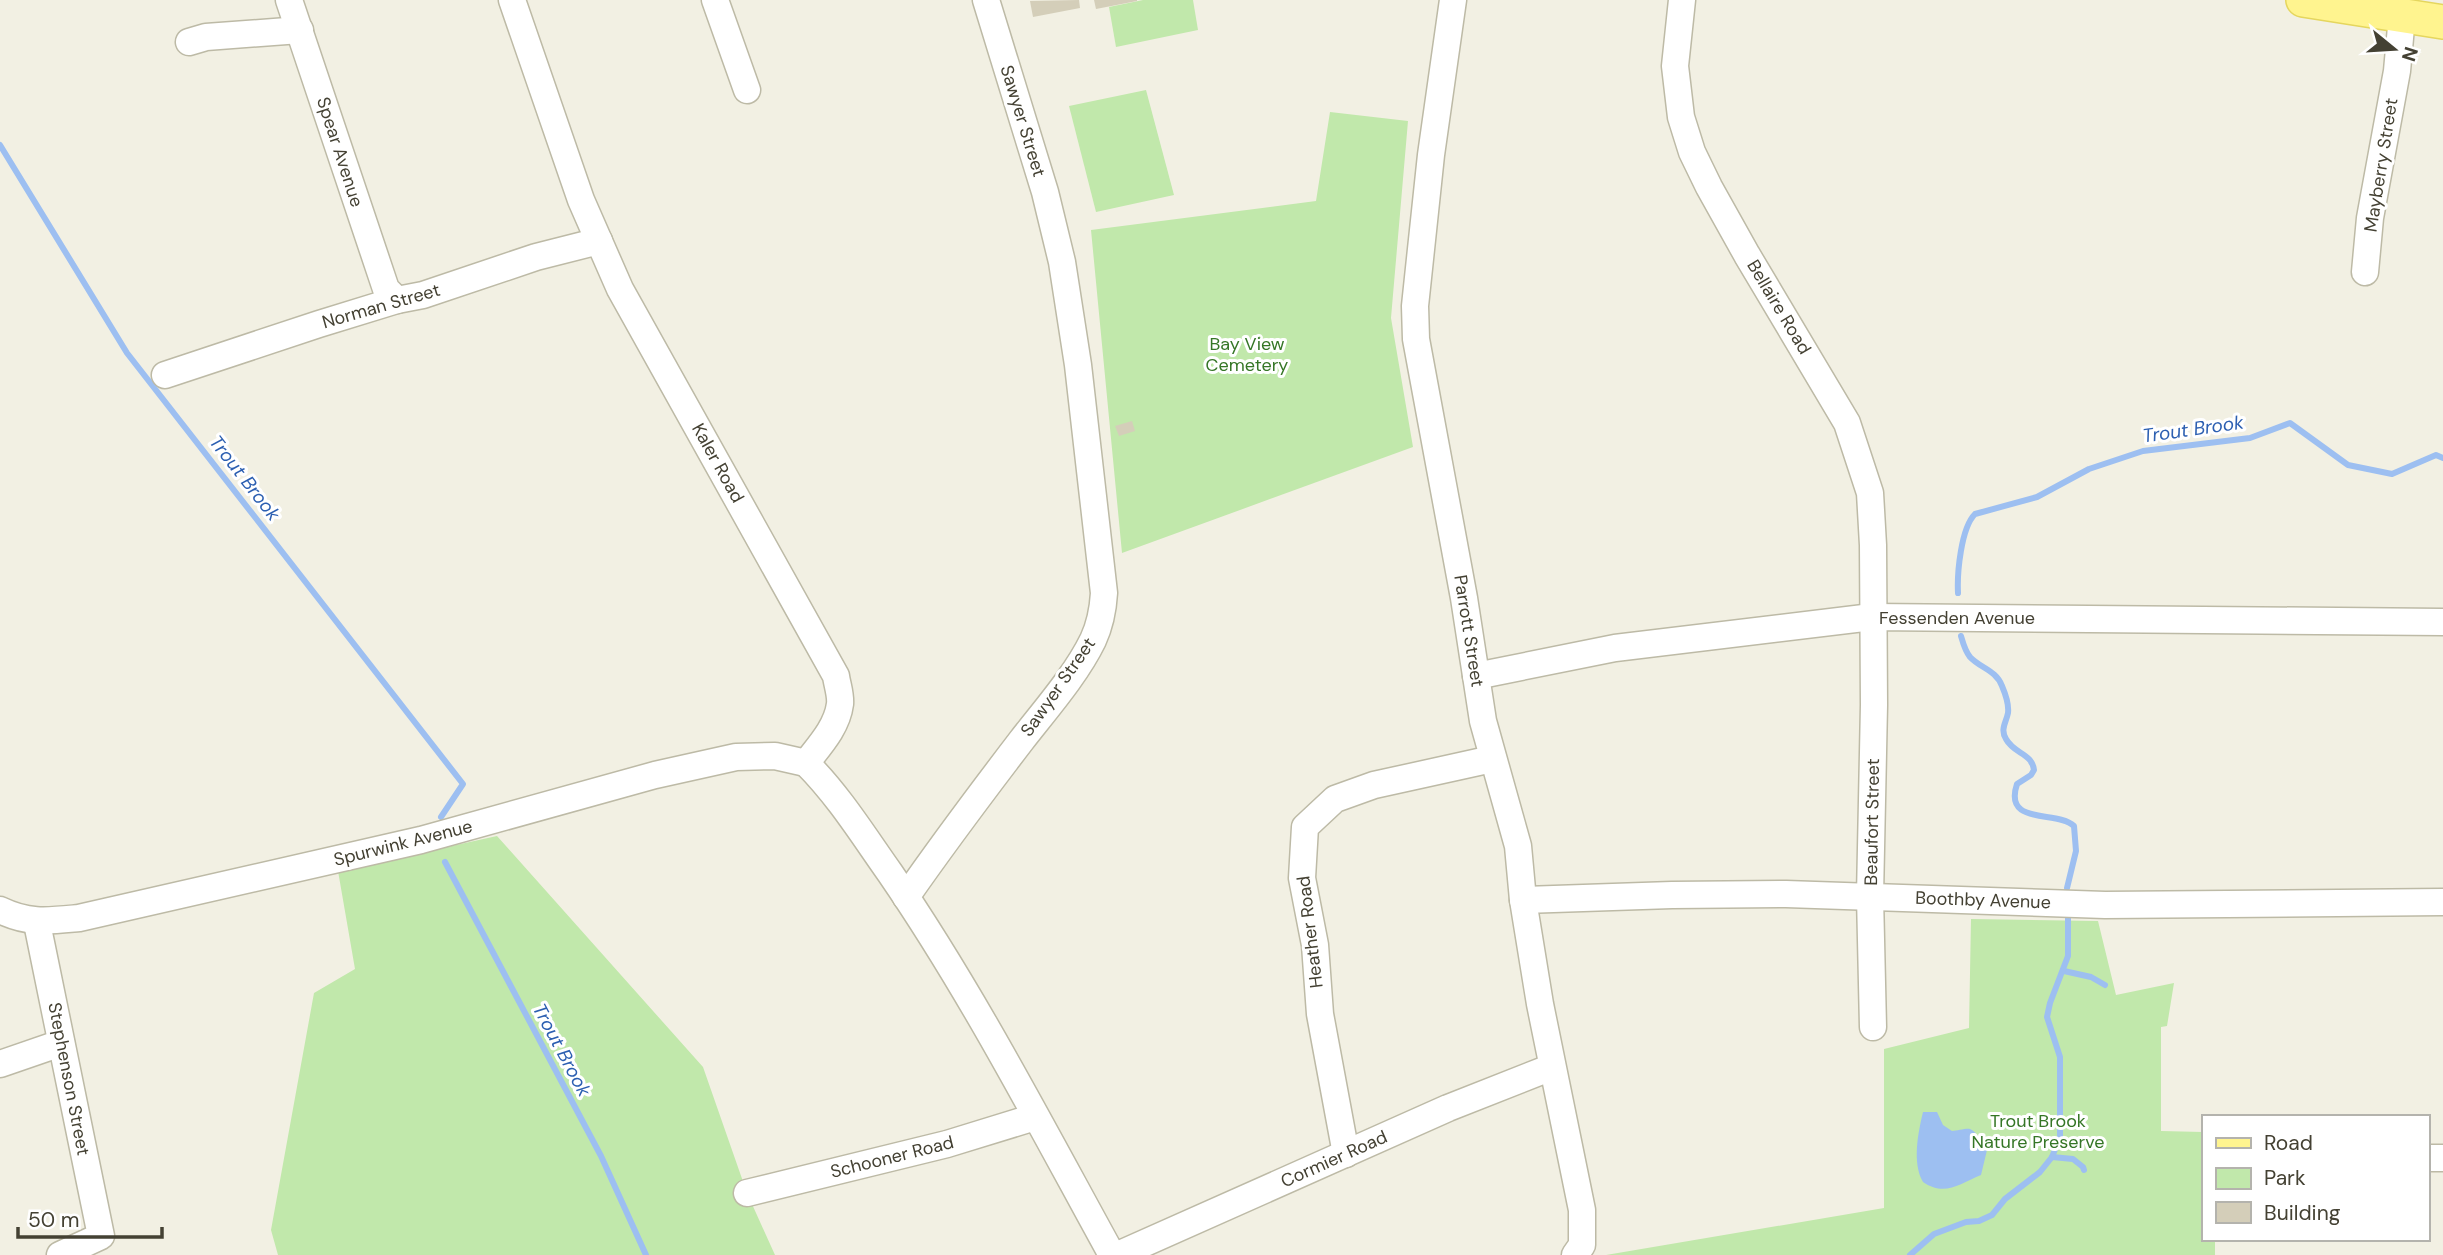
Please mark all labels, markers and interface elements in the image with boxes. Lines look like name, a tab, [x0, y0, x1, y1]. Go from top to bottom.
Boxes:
north arrow	[2359, 14, 2429, 84]
text: N	[2396, 44, 2424, 65]
street label: Sawyer Street	[995, 62, 1051, 180]
street label: Spear Avenue	[311, 94, 369, 210]
street label: Mayberry Street	[2359, 96, 2403, 234]
street label: Bellaire Road	[1741, 255, 1817, 359]
street label: Norman Street	[319, 278, 443, 334]
park label: Bay View Cemetery	[1206, 332, 1288, 377]
water label: Trout Brook	[2141, 409, 2246, 448]
street label: Kaler Road	[686, 419, 750, 507]
water label: Trout Brook	[204, 430, 286, 526]
street label: Parrott Street	[1448, 573, 1490, 689]
street label: Fessenden Avenue	[1879, 606, 2035, 630]
street label: Sawyer Street	[1015, 633, 1101, 741]
street label: Beaufort Street	[1859, 758, 1885, 886]
street label: Spurwink Avenue	[331, 814, 475, 872]
street label: Heather Road	[1291, 874, 1329, 990]
street label: Boothby Avenue	[1915, 886, 2051, 914]
water label: Trout Brook	[527, 999, 597, 1101]
street label: Stephenson Street	[42, 1000, 96, 1158]
park label: Trout Brook Nature Preserve	[1972, 1109, 2104, 1154]
legend	[2202, 1115, 2429, 1241]
street label: Cormier Road	[1277, 1125, 1391, 1193]
text: Road	[2264, 1129, 2313, 1157]
street label: Schooner Road	[828, 1130, 956, 1184]
text: Park	[2264, 1164, 2306, 1192]
scale bar	[18, 1196, 161, 1240]
text: Building	[2264, 1199, 2341, 1227]
text: 50 m	[28, 1206, 79, 1234]

